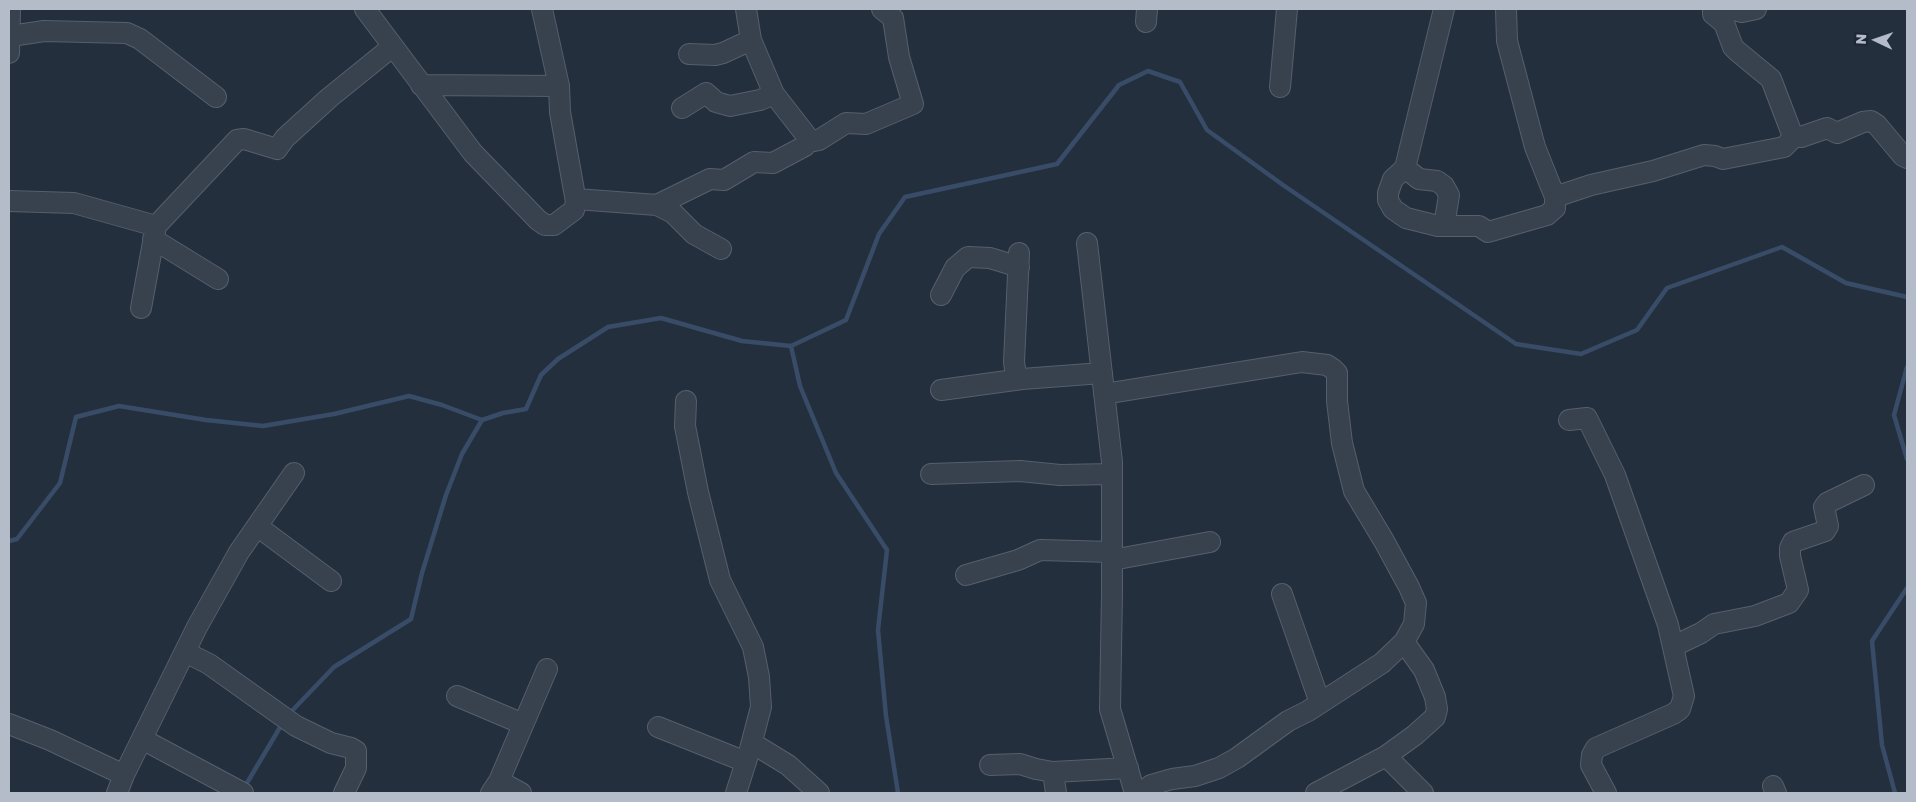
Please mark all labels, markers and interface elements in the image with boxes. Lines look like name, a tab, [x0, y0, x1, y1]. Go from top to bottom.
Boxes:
north arrow	[1851, 15, 1901, 65]
text: N	[1852, 33, 1869, 45]

